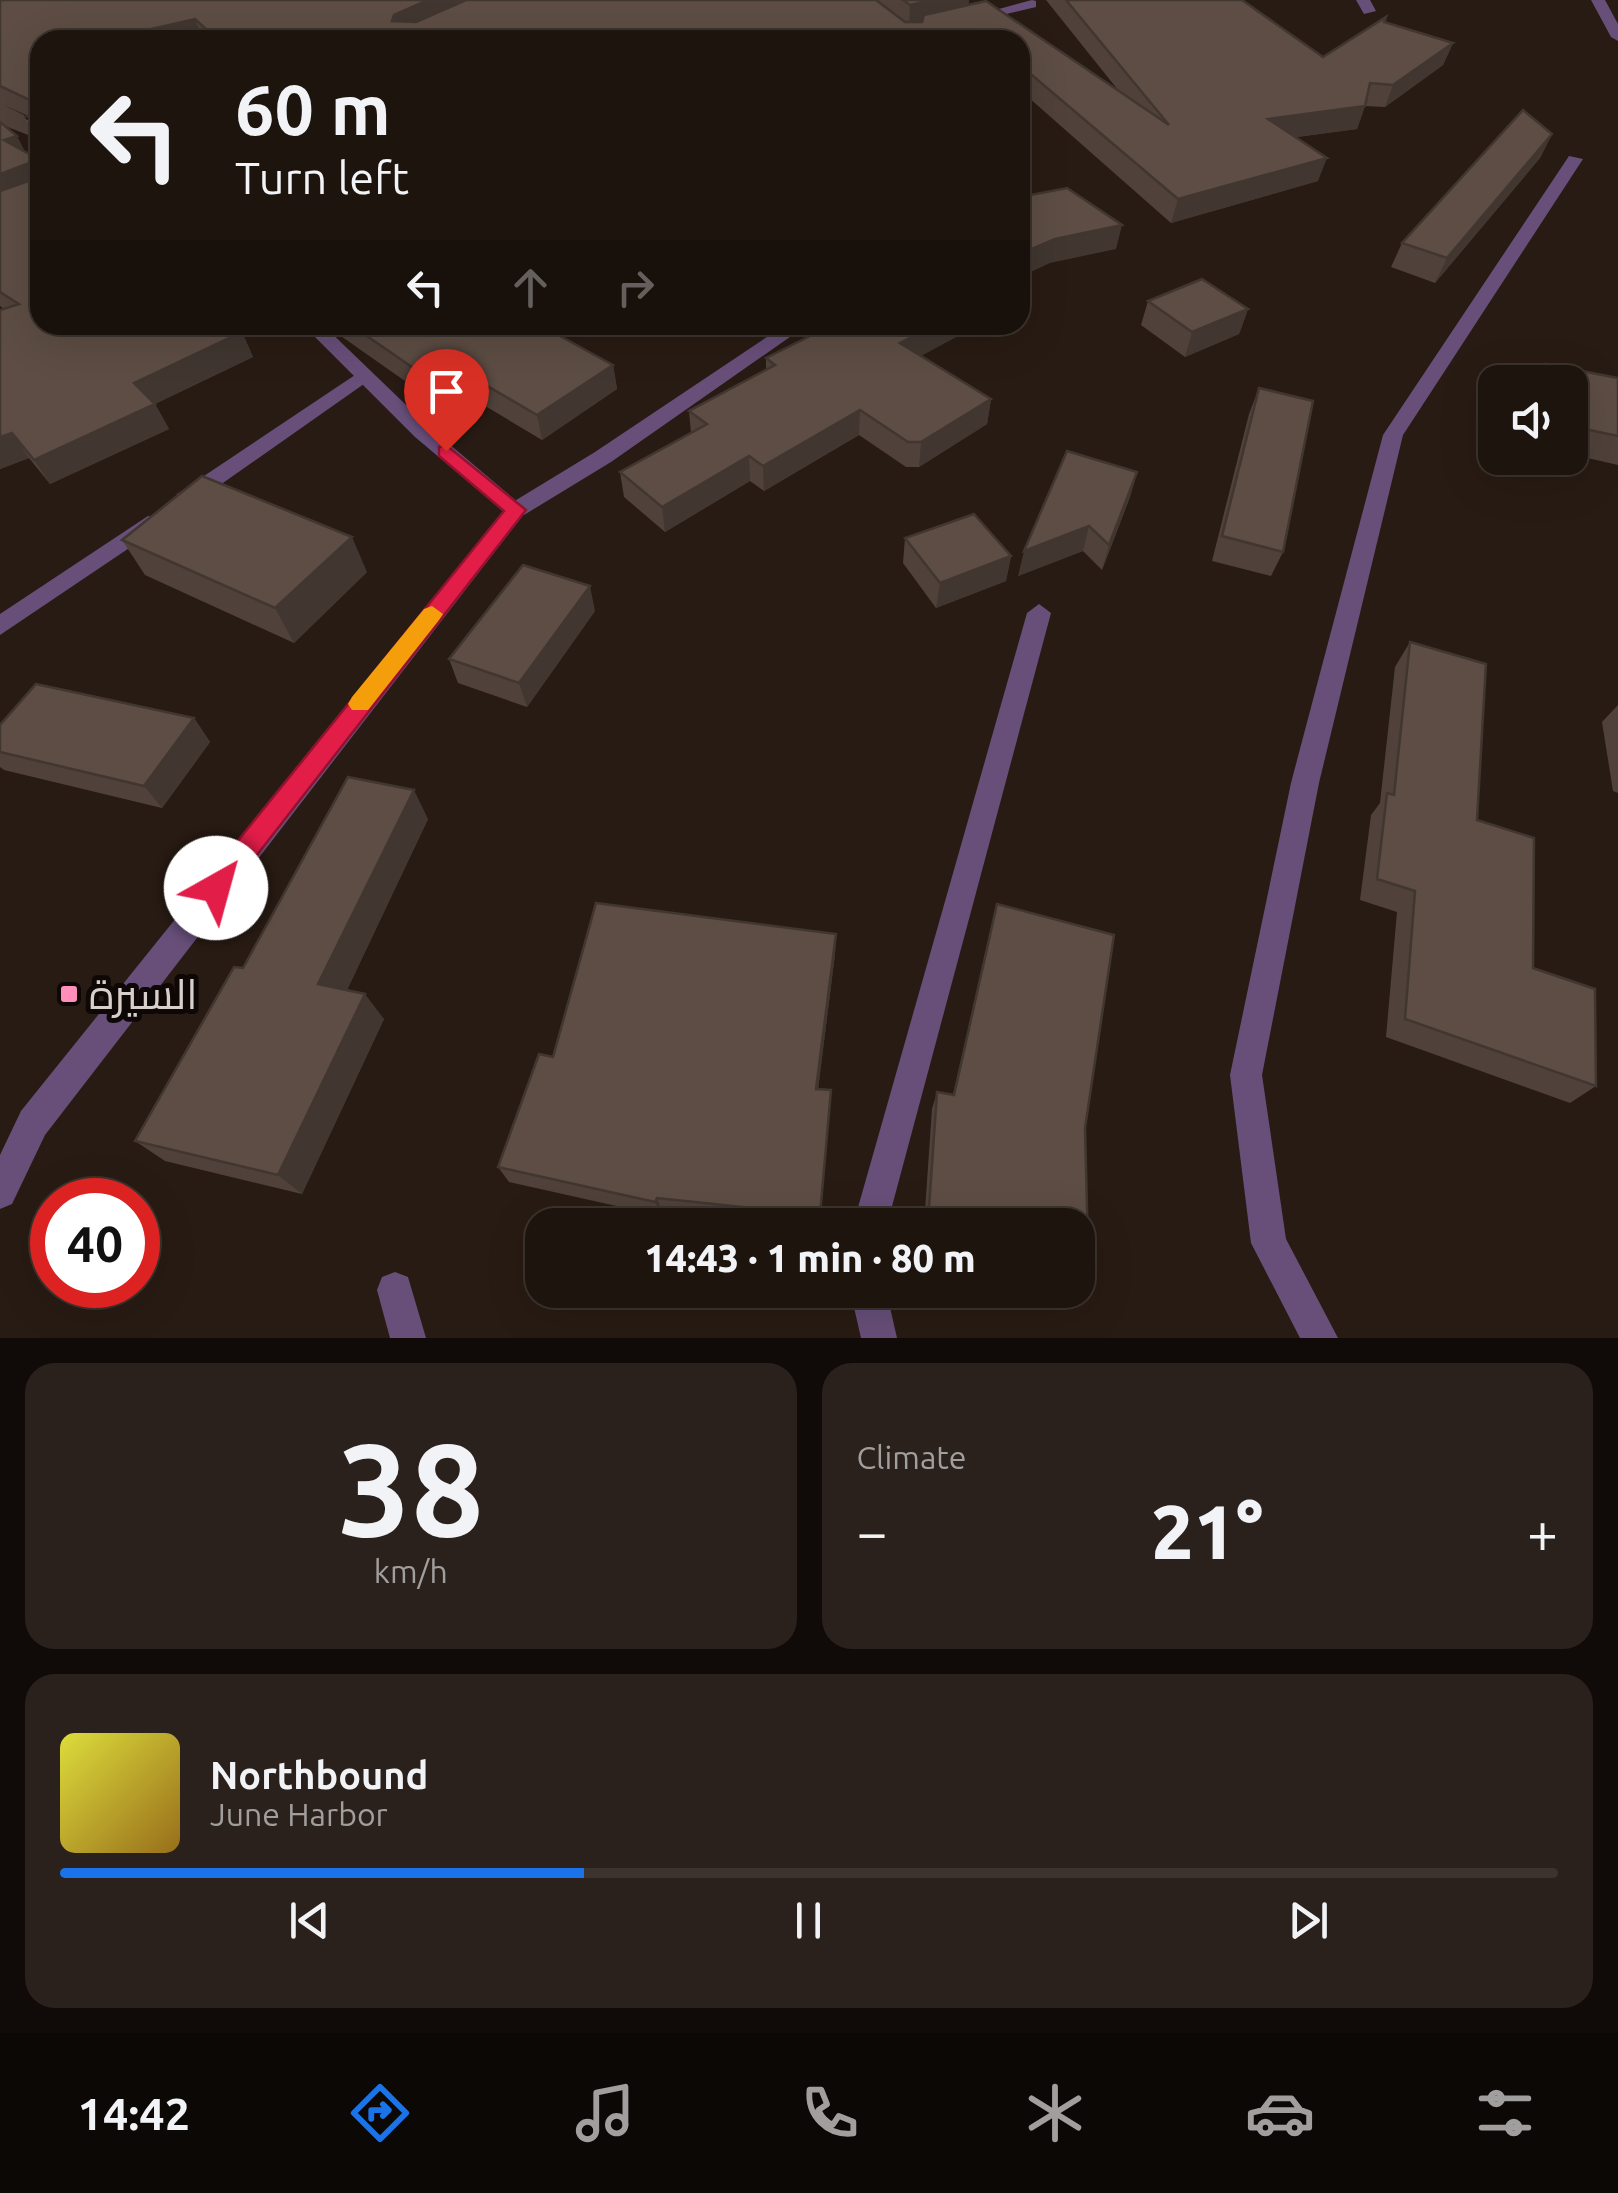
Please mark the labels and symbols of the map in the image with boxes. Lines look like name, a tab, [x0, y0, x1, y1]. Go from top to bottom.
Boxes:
pin	[404, 349, 489, 452]
position arrow	[164, 836, 268, 940]
place label: السيرة	[89, 970, 197, 1018]
marker: السيرة	[58, 983, 80, 1005]
speed limit sign: 40	[30, 1178, 160, 1308]

